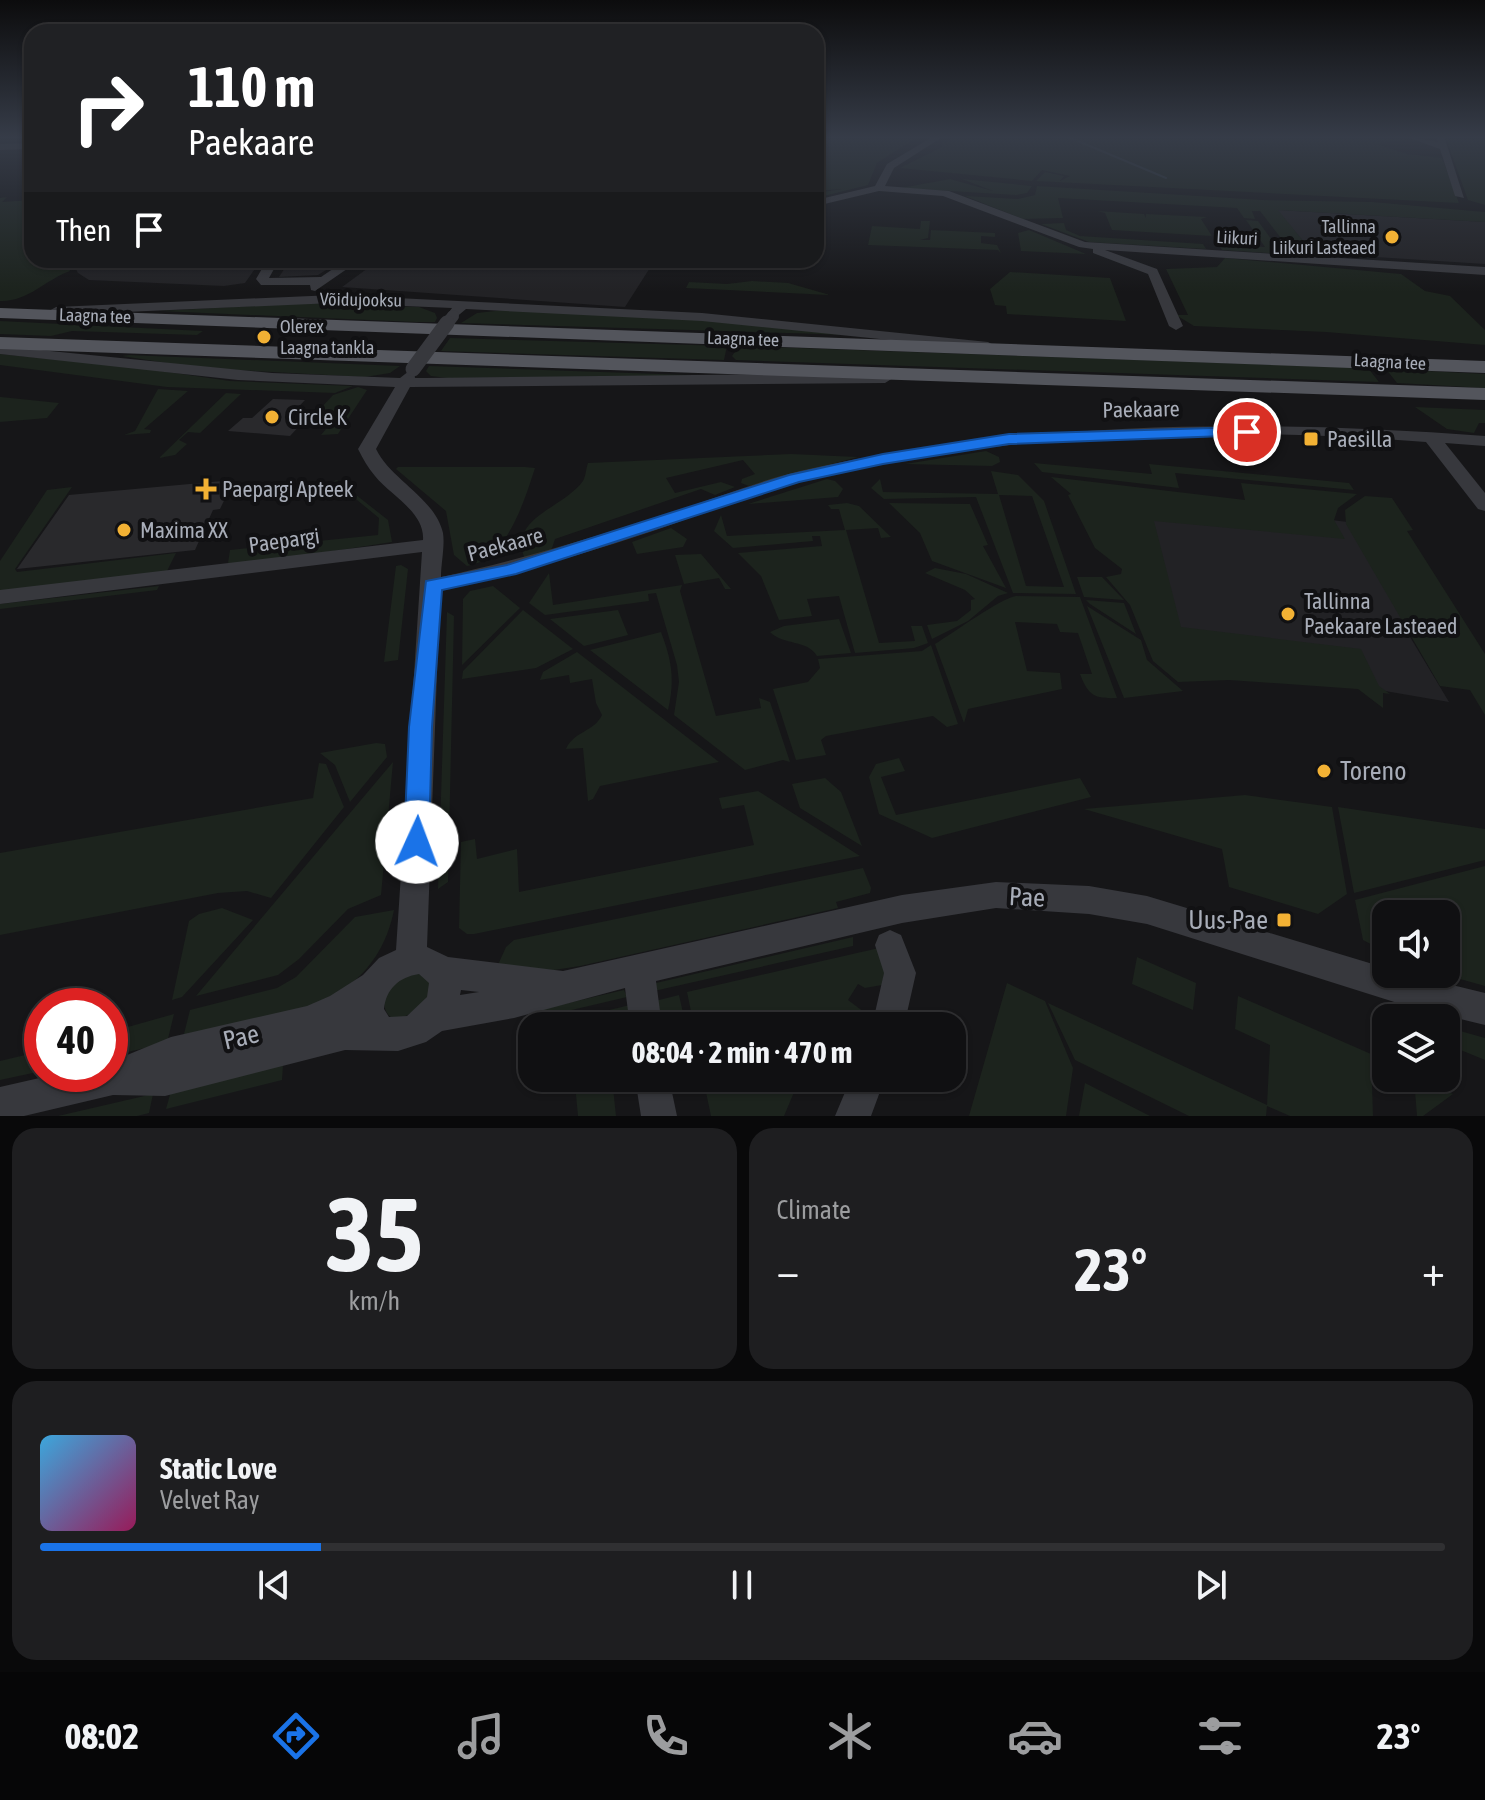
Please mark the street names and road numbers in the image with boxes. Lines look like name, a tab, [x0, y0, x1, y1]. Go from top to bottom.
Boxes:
street label: Liikuri	[1216, 226, 1258, 249]
street label: Võidujooksu	[320, 288, 402, 311]
street label: Laagna tee	[59, 304, 132, 327]
street label: Laagna tee	[707, 327, 780, 350]
street label: Laagna tee	[1353, 349, 1427, 374]
street label: Paekaare	[1102, 395, 1180, 423]
street label: Paekaare	[464, 521, 546, 567]
street label: Paepargi	[247, 522, 321, 558]
street label: Pae	[1008, 881, 1046, 913]
street label: Pae	[220, 1018, 262, 1056]

